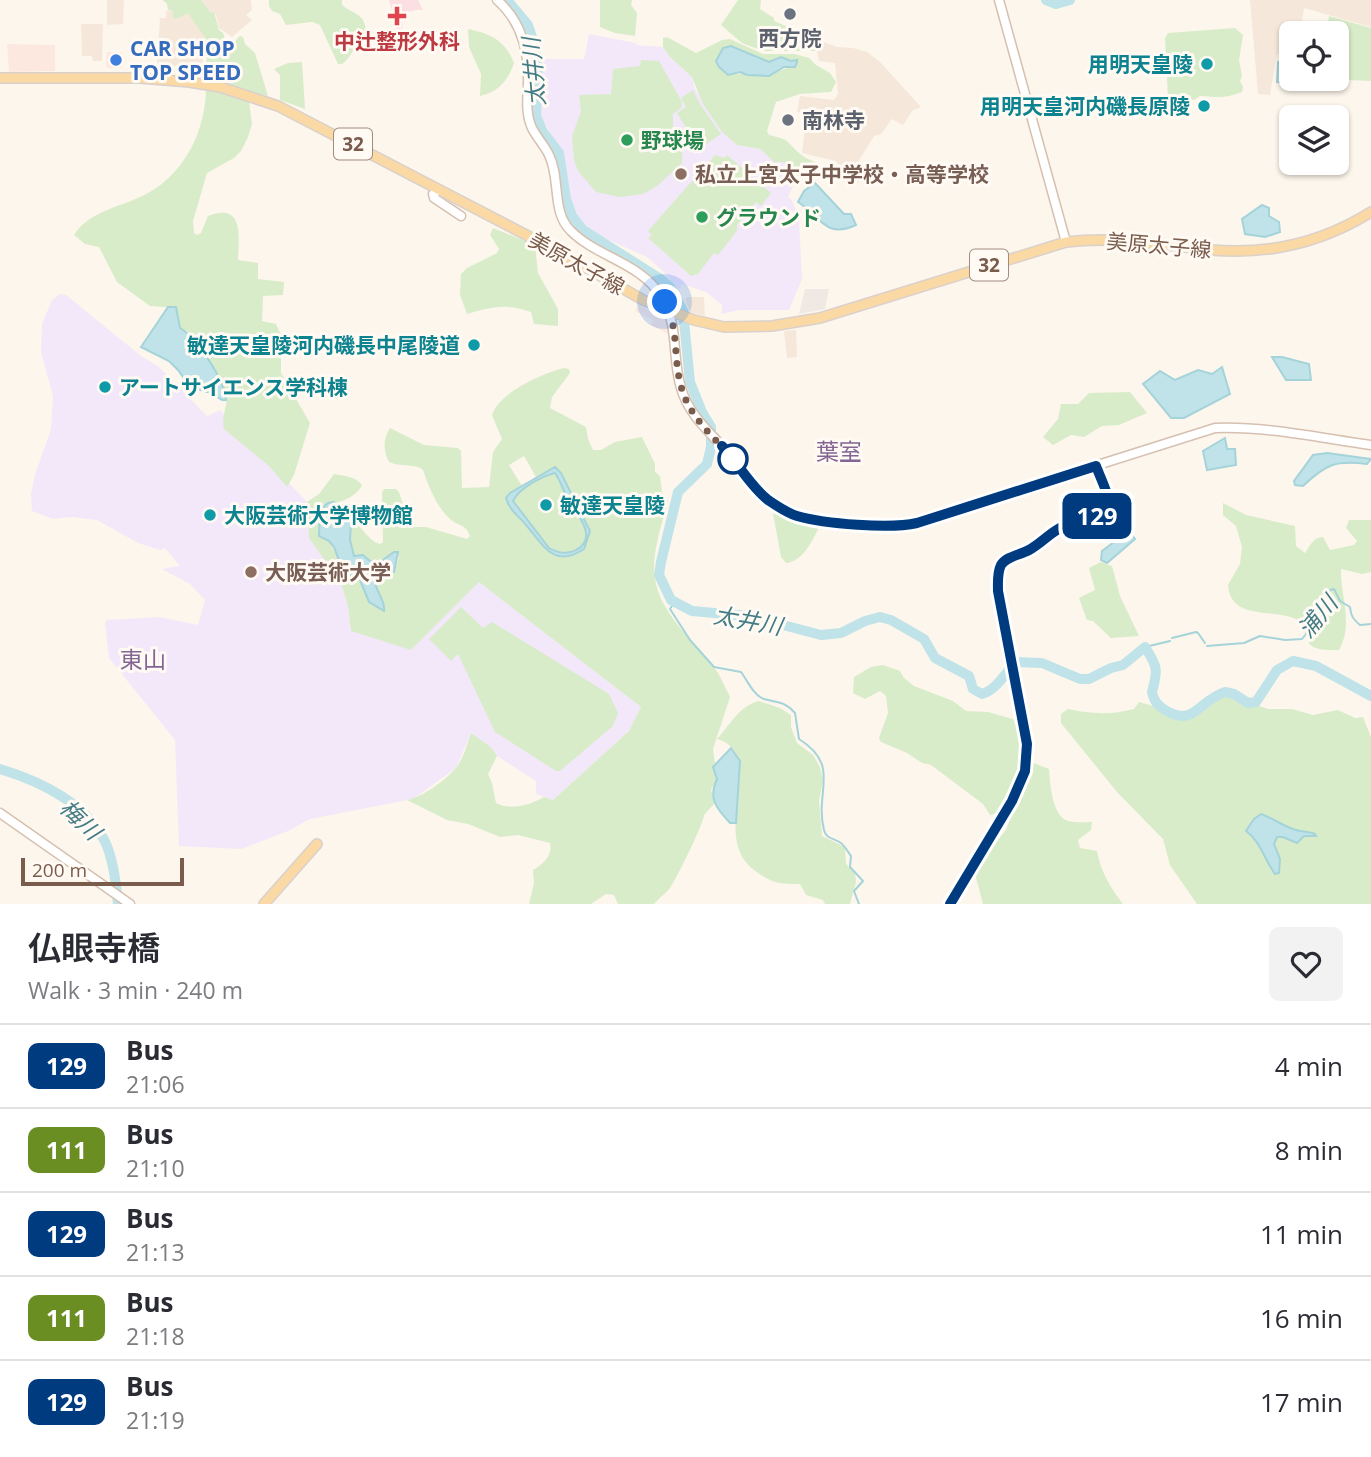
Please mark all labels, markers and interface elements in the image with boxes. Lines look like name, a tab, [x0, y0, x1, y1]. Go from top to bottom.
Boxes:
marker: 中辻整形外科	[387, 6, 407, 26]
marker: 西方院	[782, 6, 798, 22]
map controls	[1279, 21, 1349, 175]
button: locate	[1279, 21, 1349, 91]
place label: 西方院	[759, 24, 822, 52]
place label: 中辻整形外科	[334, 27, 460, 55]
water label: 太井川	[514, 33, 552, 108]
place label: CAR SHOP TOP SPEED	[130, 34, 241, 86]
place label: 用明天皇陵	[1088, 50, 1193, 78]
marker: CAR SHOP TOP SPEED	[108, 52, 124, 68]
marker: 用明天皇陵	[1199, 56, 1215, 72]
place label: 用明天皇河内磯長原陵	[980, 92, 1190, 120]
marker: 用明天皇河内磯長原陵	[1196, 98, 1212, 114]
button: layers	[1279, 105, 1349, 175]
place label: 南林寺	[802, 106, 865, 134]
marker: 南林寺	[780, 112, 796, 128]
place label: 野球場	[641, 126, 704, 154]
road number: 32	[334, 128, 372, 160]
marker: 野球場	[619, 132, 635, 148]
place label: 私立上宮太子中学校・高等学校	[695, 160, 989, 188]
marker: 私立上宮太子中学校・高等学校	[673, 166, 689, 182]
place label: グラウンド	[716, 203, 821, 231]
marker: グラウンド	[694, 209, 710, 225]
street label: 美原太子線	[524, 225, 630, 301]
street label: 美原太子線	[1105, 226, 1213, 264]
road number: 32	[970, 249, 1008, 280]
your location	[647, 284, 682, 319]
place label: 敏達天皇陵河内磯長中尾陵道	[187, 331, 460, 359]
marker: 敏達天皇陵河内磯長中尾陵道	[466, 337, 482, 353]
place label: アートサイエンス学科棟	[119, 373, 348, 401]
marker: アートサイエンス学科棟	[97, 379, 113, 395]
district label: 葉室	[816, 435, 862, 467]
unlabelled marker	[718, 444, 748, 474]
place label: 敏達天皇陵	[560, 491, 665, 519]
line badge: 129	[1057, 493, 1137, 539]
marker: 敏達天皇陵	[538, 497, 554, 513]
text: 129	[1076, 499, 1118, 532]
place label: 大阪芸術大学博物館	[224, 501, 413, 529]
marker: 大阪芸術大学博物館	[202, 507, 218, 523]
place label: 大阪芸術大学	[265, 558, 391, 586]
marker: 大阪芸術大学	[243, 564, 259, 580]
water label: 浦川	[1290, 586, 1346, 644]
water label: 太井川	[711, 598, 788, 642]
district label: 東山	[120, 643, 166, 675]
water label: 梅川	[53, 792, 111, 849]
scale bar	[21, 855, 184, 887]
text: 200 m	[32, 857, 87, 883]
text: 仏眼寺橋	[28, 925, 160, 970]
button: heart	[1269, 927, 1343, 1001]
text: Walk · 3 min · 240 m	[28, 974, 243, 1006]
text: Bus	[126, 1032, 173, 1068]
text: 4 min	[1275, 1048, 1343, 1084]
text: 129	[46, 1049, 87, 1082]
text: 21:06	[126, 1068, 185, 1100]
text: Bus	[126, 1116, 173, 1152]
text: 8 min	[1275, 1132, 1343, 1168]
text: 111	[46, 1133, 87, 1166]
text: 21:10	[126, 1152, 185, 1184]
text: Bus	[126, 1200, 173, 1236]
text: 11 min	[1260, 1216, 1343, 1252]
text: 129	[46, 1217, 87, 1250]
text: 21:13	[126, 1236, 185, 1268]
text: Bus	[126, 1284, 173, 1320]
text: 16 min	[1260, 1300, 1343, 1336]
text: 111	[46, 1301, 87, 1334]
text: 21:18	[126, 1320, 185, 1352]
text: Bus	[126, 1368, 173, 1404]
text: 17 min	[1260, 1384, 1343, 1420]
text: 129	[46, 1385, 87, 1418]
text: 21:19	[126, 1404, 185, 1436]

